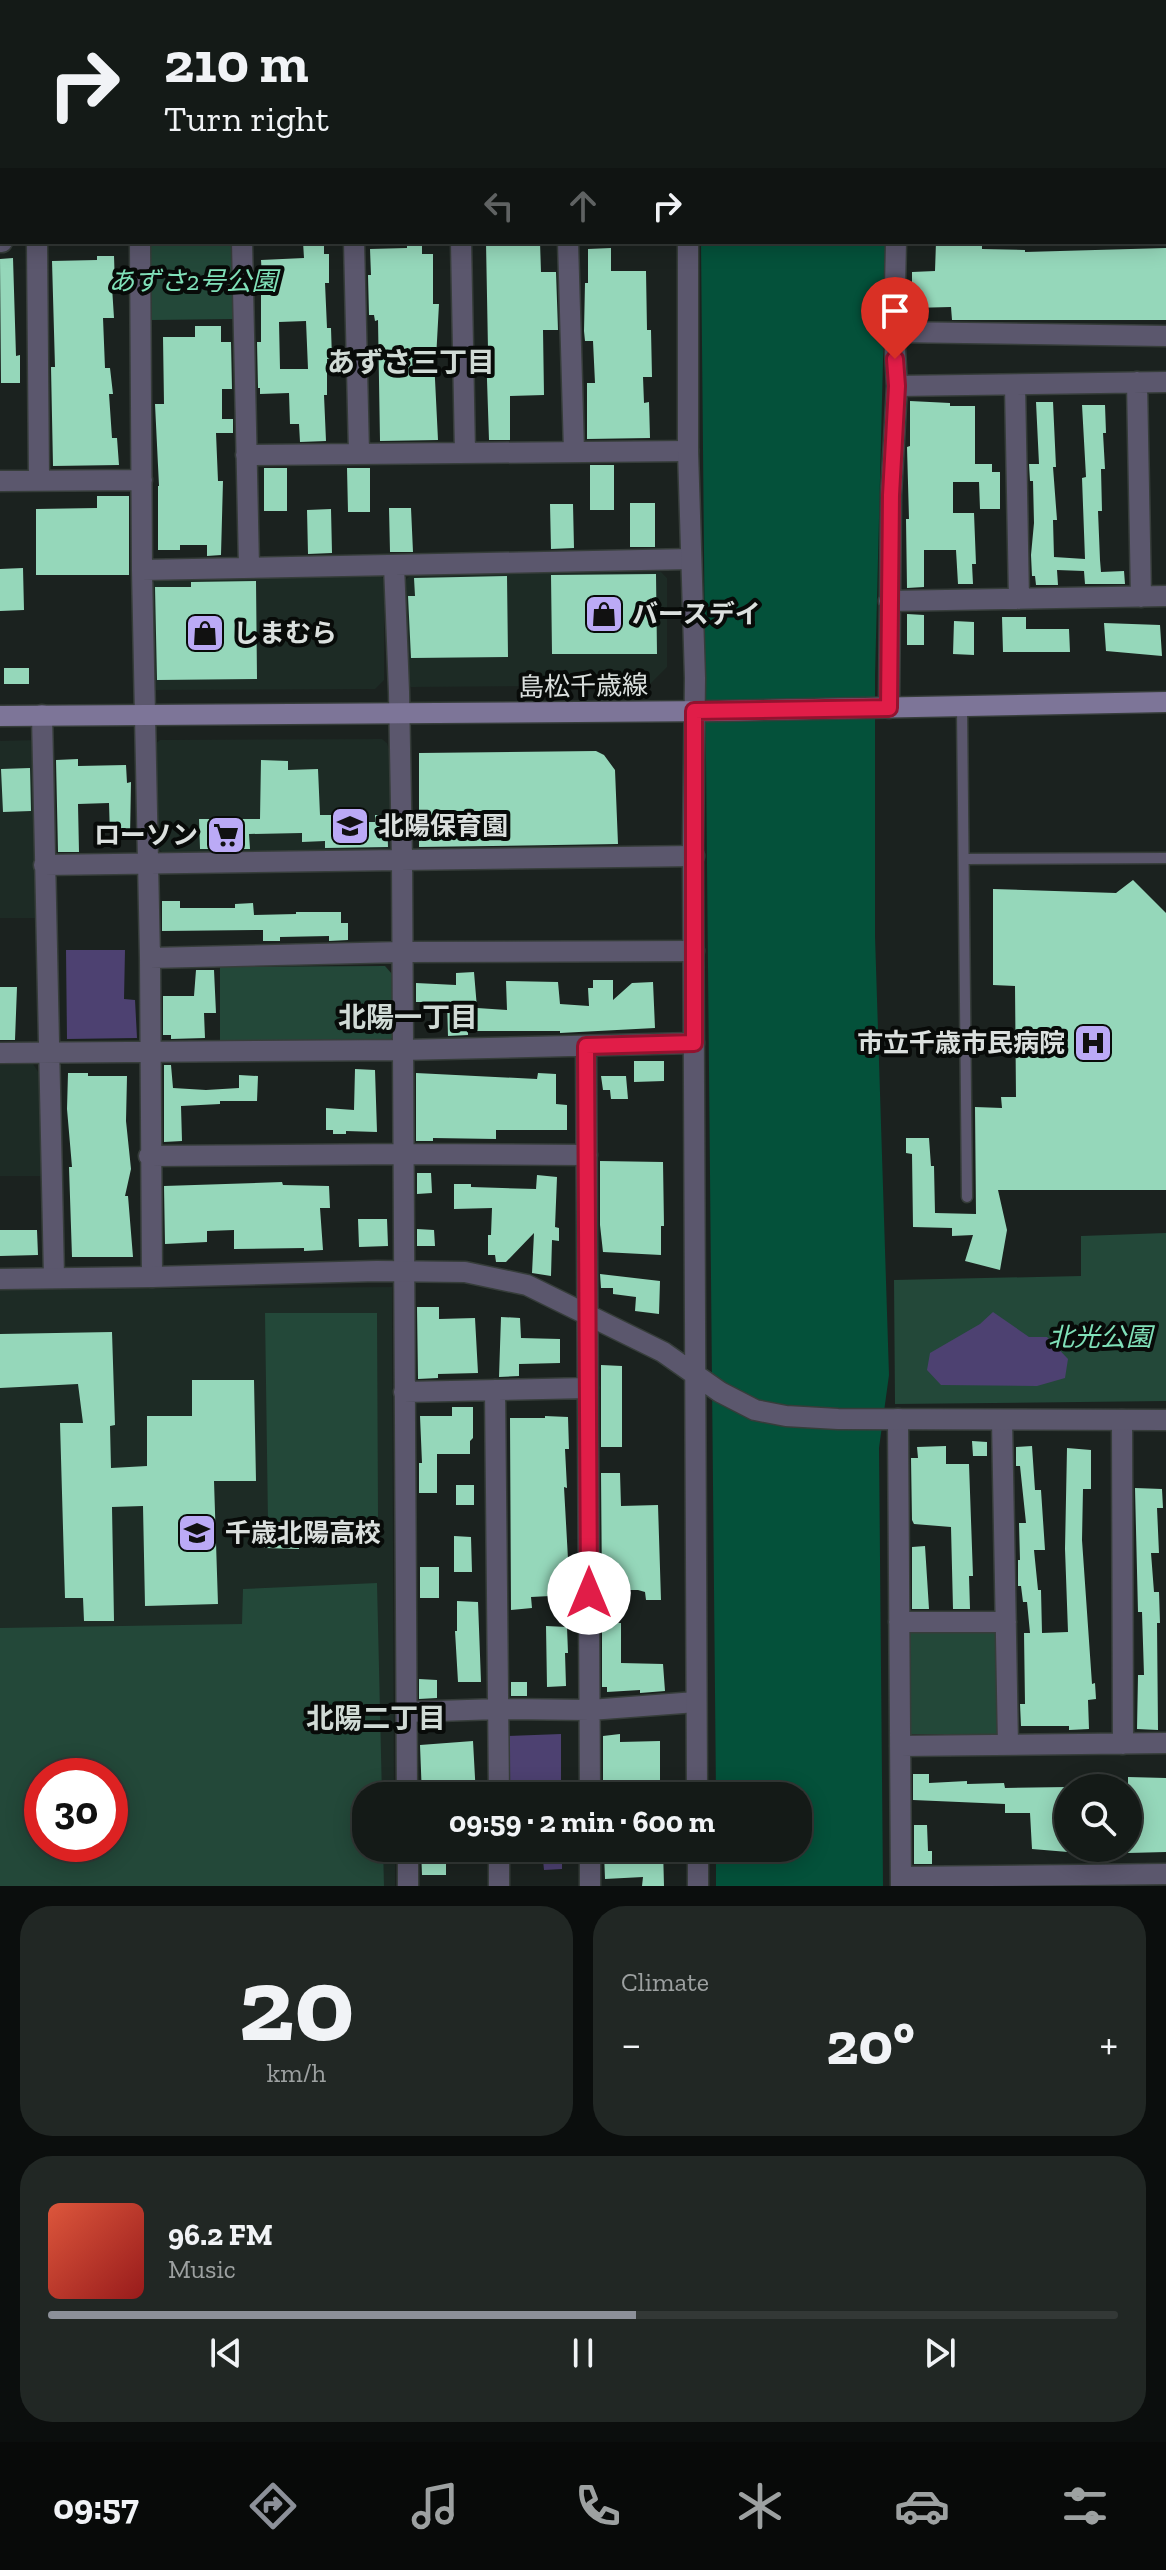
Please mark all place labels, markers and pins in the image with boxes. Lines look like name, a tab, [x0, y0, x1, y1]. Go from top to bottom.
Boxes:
pin	[861, 277, 929, 359]
shop icon: バースデイ	[583, 593, 625, 635]
place label: バースデイ	[632, 598, 761, 630]
shop icon: しまむら	[184, 612, 226, 654]
place label: しまむら	[233, 617, 337, 649]
school or university icon: 北陽保育園	[329, 805, 371, 847]
place label: 北陽保育園	[378, 810, 508, 842]
supermarket icon: ローソン	[205, 814, 247, 856]
place label: ローソン	[94, 819, 198, 851]
hospital icon: 市立千歳市民病院	[1072, 1022, 1114, 1064]
place label: 市立千歳市民病院	[857, 1027, 1065, 1059]
school or university icon: 千歳北陽高校	[176, 1512, 218, 1554]
place label: 千歳北陽高校	[225, 1517, 381, 1549]

